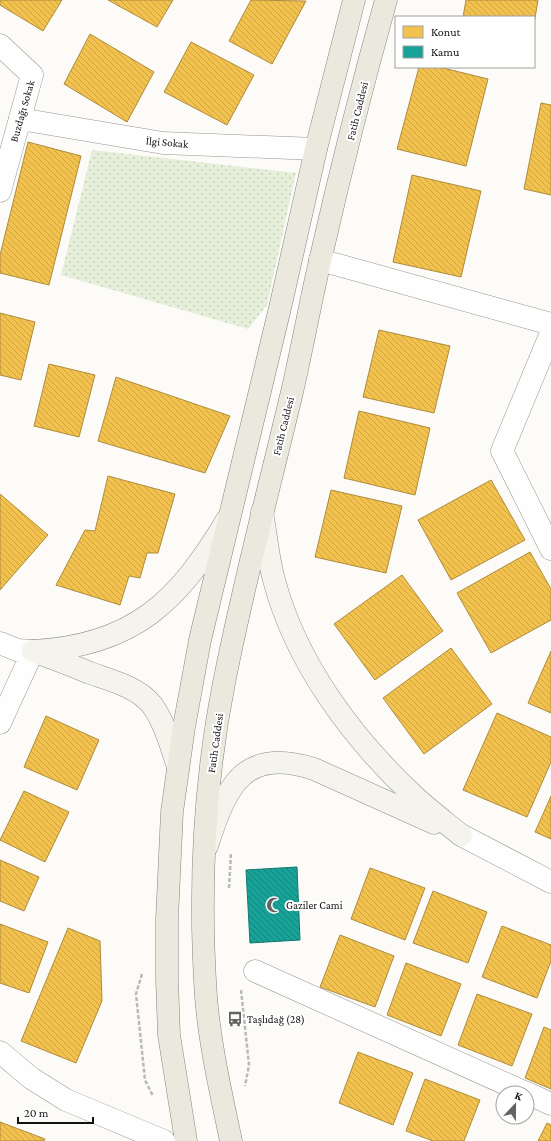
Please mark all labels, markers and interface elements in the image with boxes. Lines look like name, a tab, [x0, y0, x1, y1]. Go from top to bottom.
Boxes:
legend	[395, 16, 535, 68]
text: Konut	[431, 25, 462, 39]
text: Kamu	[431, 45, 460, 59]
street label: Buzdağı Sokak	[7, 78, 38, 144]
street label: Fatih Caddesi	[344, 80, 370, 142]
street label: İlgi Sokak	[145, 134, 189, 151]
street label: Fatih Caddesi	[270, 395, 296, 457]
street label: Fatih Caddesi	[205, 712, 225, 773]
mosque icon: Gaziler Cami	[265, 896, 283, 914]
place label: Gaziler Cami	[286, 899, 343, 911]
bus stop icon: Taşlıdağ (28)	[226, 1010, 244, 1028]
place label: Taşlıdağ (28)	[247, 1013, 305, 1026]
north arrow	[495, 1085, 535, 1125]
text: K	[513, 1089, 525, 1103]
scale bar	[18, 1099, 93, 1125]
text: 20 m	[24, 1106, 49, 1120]

